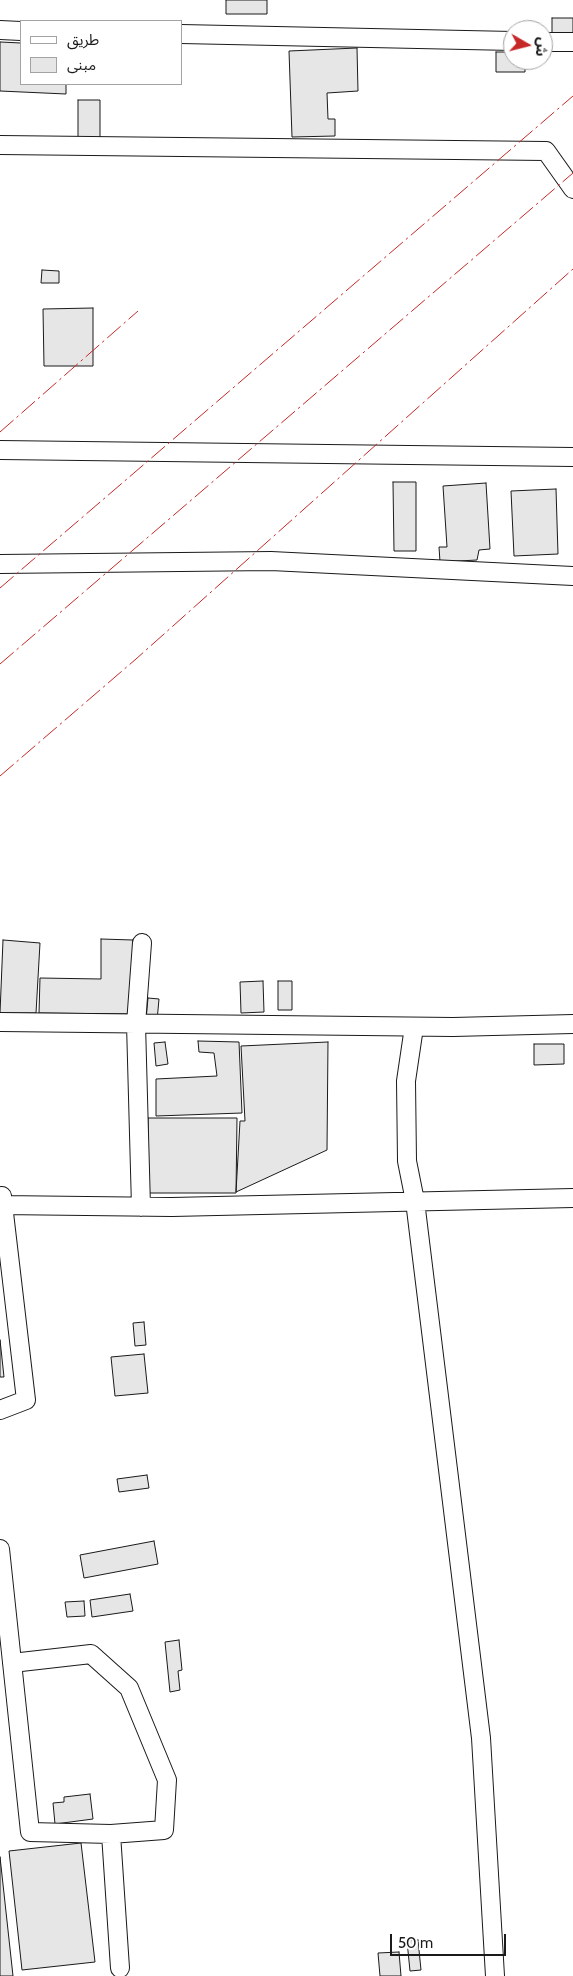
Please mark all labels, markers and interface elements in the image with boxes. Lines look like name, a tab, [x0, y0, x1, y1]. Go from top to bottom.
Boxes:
legend	[20, 20, 182, 85]
north arrow	[503, 20, 553, 70]
text: طريق	[67, 31, 99, 49]
text: ش	[532, 36, 552, 58]
text: مبنى	[67, 56, 96, 74]
scale bar	[393, 1924, 509, 1956]
text: 50 m	[398, 1934, 433, 1952]

